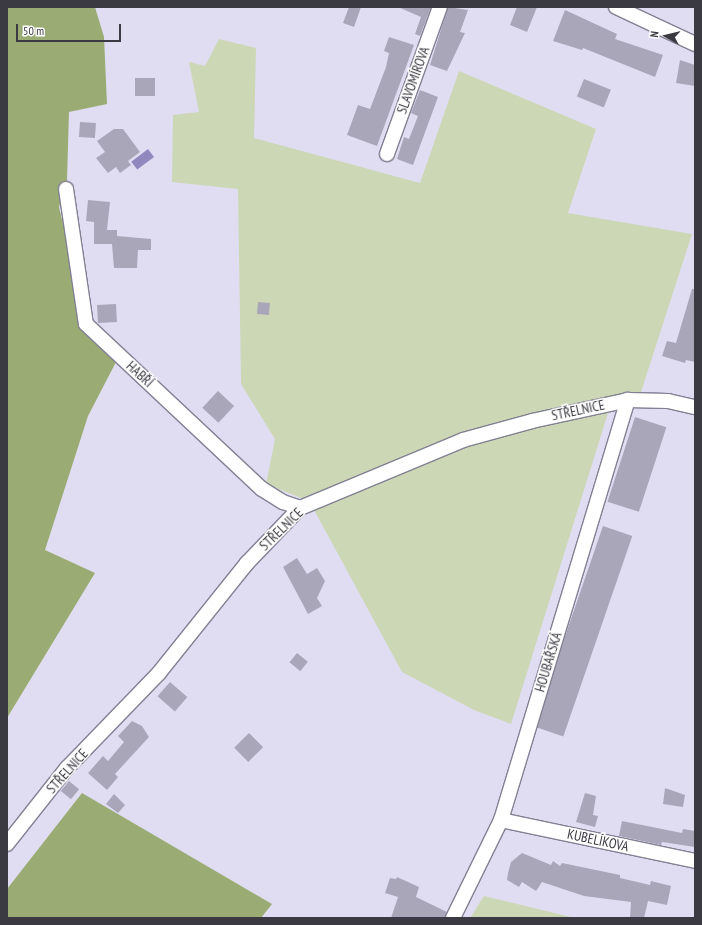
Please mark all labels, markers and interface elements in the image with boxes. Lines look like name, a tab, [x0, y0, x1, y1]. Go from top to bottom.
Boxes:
scale bar	[18, 16, 123, 42]
north arrow	[646, 16, 686, 56]
text: 50 m	[23, 23, 44, 38]
text: N	[647, 30, 661, 38]
street label: SLAVOMÍROVA	[393, 44, 433, 116]
street label: HABŘÍ	[123, 357, 157, 391]
street label: STŘELNICE	[550, 396, 606, 424]
street label: STŘELNICE	[256, 504, 306, 554]
street label: HOUBAŘSKÁ	[531, 630, 565, 694]
street label: STŘELNICE	[43, 745, 91, 797]
street label: KUBELÍKOVA	[566, 825, 630, 855]

